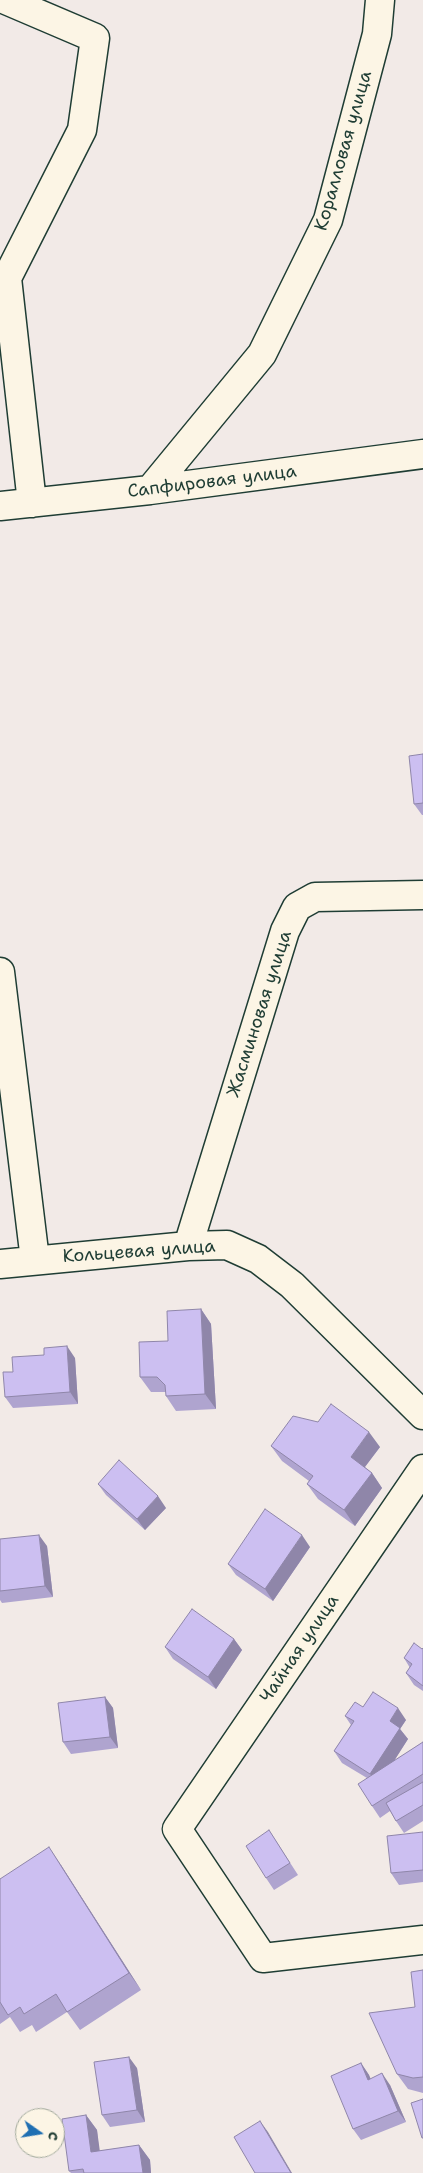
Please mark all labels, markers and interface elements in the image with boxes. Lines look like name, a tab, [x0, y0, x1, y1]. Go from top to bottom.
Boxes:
street label: Коралловая улица	[311, 69, 377, 233]
street label: Сапфировая улица	[126, 461, 298, 503]
street label: Жасминовая улица	[223, 928, 297, 1100]
street label: Кольцевая улица	[62, 1236, 216, 1268]
street label: Чайная улица	[256, 1591, 344, 1707]
north arrow	[15, 2108, 65, 2158]
text: С	[44, 2130, 63, 2142]

